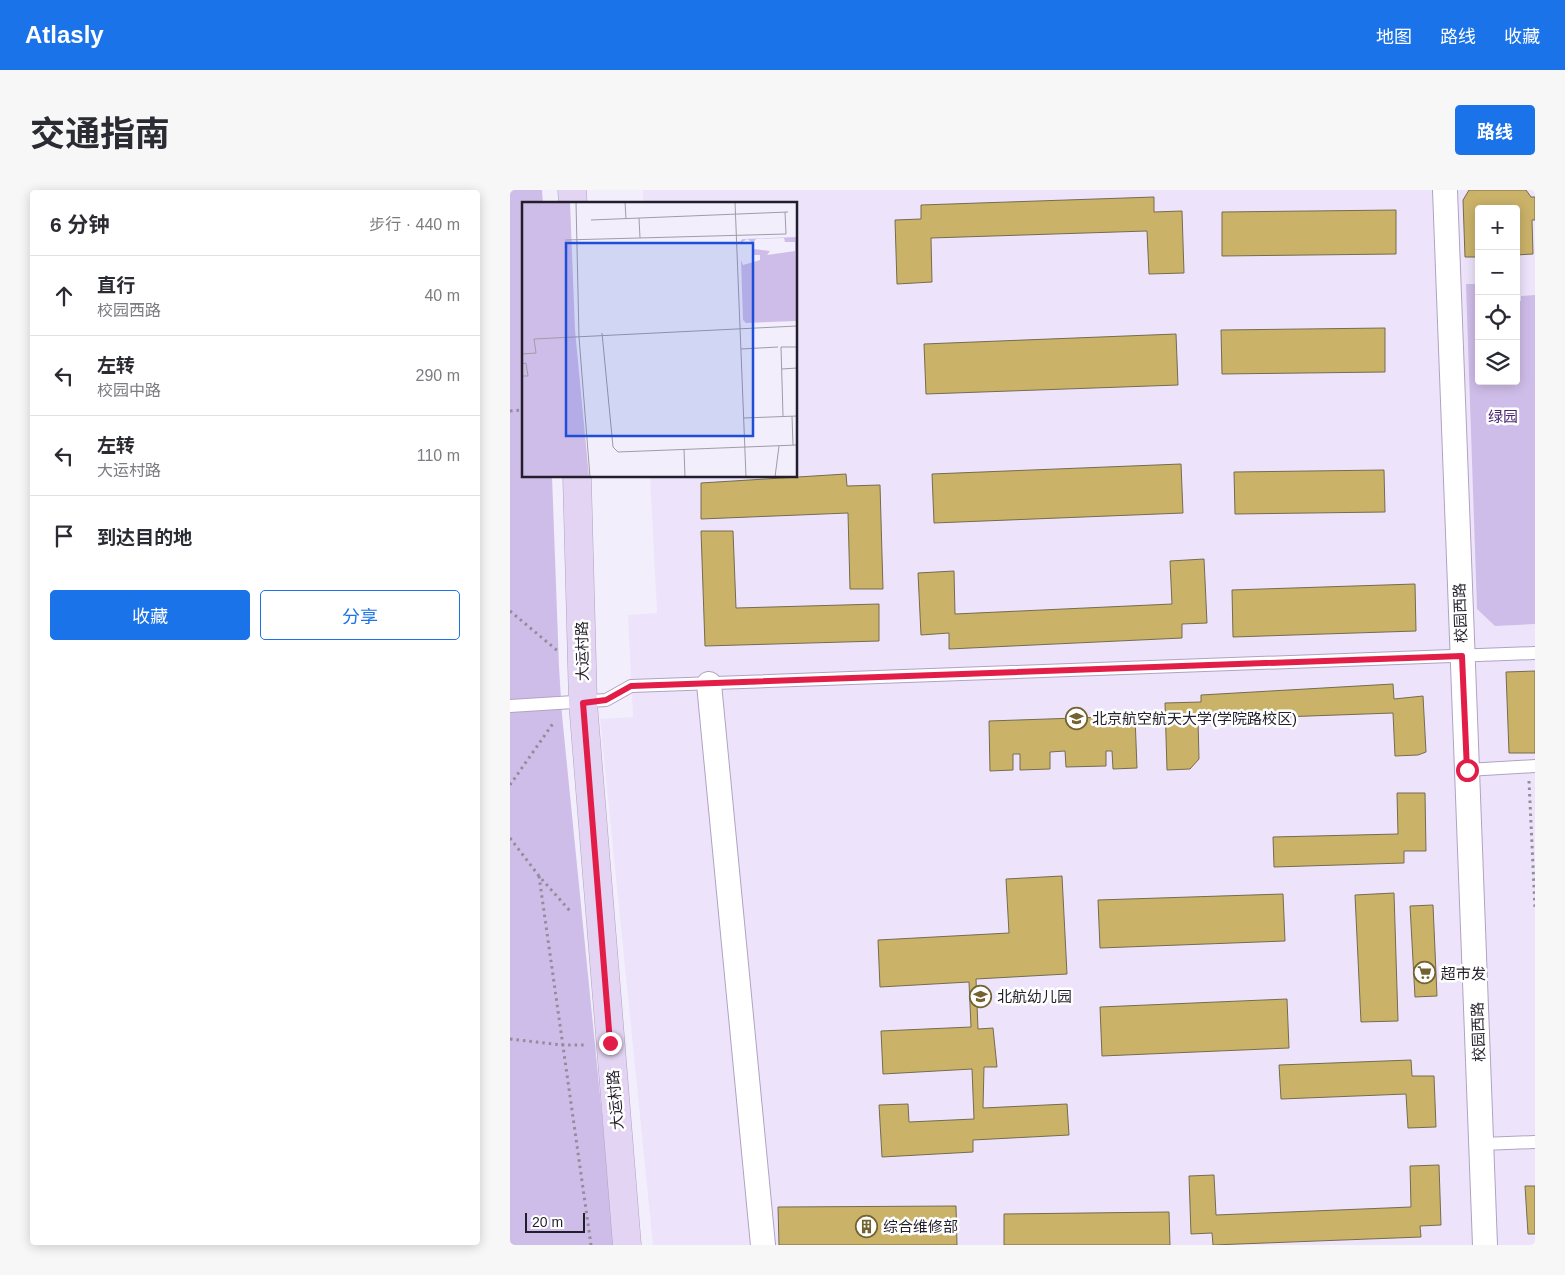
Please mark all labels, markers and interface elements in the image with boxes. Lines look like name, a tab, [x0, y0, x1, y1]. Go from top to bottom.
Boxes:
text: Atlasly	[25, 21, 104, 48]
text: 地图	[1376, 27, 1412, 47]
text: 路线	[1440, 27, 1476, 47]
text: 收藏	[1504, 27, 1540, 47]
button: 路线	[1455, 105, 1535, 155]
text: 交通指南	[30, 114, 170, 153]
inset map	[522, 202, 798, 478]
map controls	[1475, 205, 1520, 385]
button: +	[1475, 205, 1520, 250]
text: 6 分钟	[50, 213, 110, 236]
text: 步行 · 440 m	[369, 216, 460, 233]
button: −	[1475, 250, 1520, 295]
text: 直行	[97, 275, 135, 296]
icon: ahead	[50, 282, 78, 310]
text: 40 m	[424, 287, 460, 304]
button: locate	[1475, 295, 1520, 340]
text: 校园西路	[97, 302, 161, 319]
button: layers	[1475, 340, 1520, 385]
text: 左转	[97, 355, 135, 376]
icon: left	[50, 362, 78, 390]
text: 290 m	[416, 367, 460, 384]
text: 校园中路	[97, 382, 161, 399]
park label: 绿园	[1488, 408, 1518, 425]
text: 左转	[97, 435, 135, 456]
icon: left	[50, 442, 78, 470]
text: 110 m	[417, 447, 460, 464]
text: 大运村路	[97, 462, 161, 479]
icon: arrive	[50, 522, 78, 550]
text: 到达目的地	[97, 527, 192, 548]
street label: 校园西路	[1450, 583, 1470, 643]
button: 收藏	[50, 590, 250, 640]
button: 分享	[260, 590, 460, 640]
street label: 大运村路	[573, 621, 591, 681]
school or university icon: 北京航空航天大学(学院路校区)	[1064, 706, 1088, 730]
place label: 北京航空航天大学(学院路校区)	[1092, 710, 1297, 727]
route start	[1456, 759, 1479, 782]
supermarket icon: 超市发	[1413, 961, 1437, 985]
place label: 超市发	[1441, 965, 1486, 982]
school or university icon: 北航幼儿园	[969, 984, 993, 1008]
place label: 北航幼儿园	[997, 988, 1072, 1005]
street label: 校园西路	[1468, 1002, 1488, 1062]
route end	[599, 1032, 622, 1055]
street label: 大运村路	[604, 1069, 626, 1131]
scale bar	[525, 1210, 585, 1233]
text: 20 m	[532, 1214, 563, 1230]
building icon: 综合维修部	[855, 1214, 879, 1238]
place label: 综合维修部	[883, 1218, 958, 1235]

